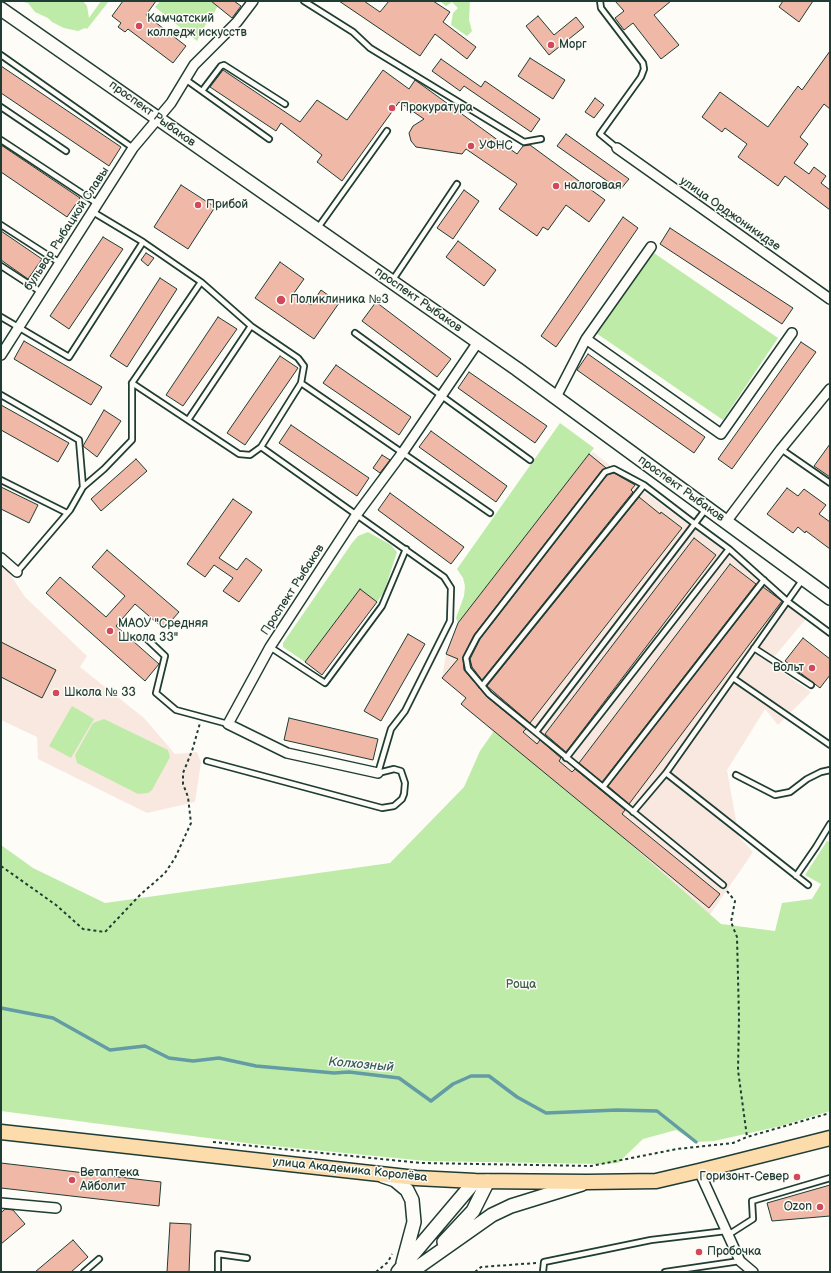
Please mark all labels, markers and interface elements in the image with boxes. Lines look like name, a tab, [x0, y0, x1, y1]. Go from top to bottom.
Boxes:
place label: Камчатский колледж искусств	[147, 12, 247, 40]
marker: Камчатский колледж искусств	[134, 21, 144, 31]
place label: Морг	[559, 38, 587, 52]
marker: Морг	[546, 40, 556, 50]
street label: проспект Рыбаков	[106, 78, 198, 150]
place label: Прокуратура	[400, 101, 473, 115]
marker: Прокуратура	[387, 103, 397, 113]
place label: УФНС	[479, 139, 513, 153]
marker: УФНС	[466, 141, 476, 151]
street label: бульвар Рыбацкой Славы	[22, 164, 112, 294]
street label: улица Орджоникидзе	[677, 174, 783, 254]
place label: налоговая	[564, 179, 622, 193]
marker: налоговая	[551, 181, 561, 191]
place label: Прибой	[206, 198, 248, 212]
marker: Прибой	[193, 200, 203, 210]
street label: проспект Рыбаков	[372, 264, 464, 336]
place label: Поликлиника №3	[290, 293, 389, 307]
marker: Поликлиника №3	[275, 294, 287, 306]
street label: проспект Рыбаков	[635, 453, 727, 525]
street label: Проспект Рыбаков	[258, 542, 328, 638]
place label: МАОУ "Средняя Школа 33"	[118, 617, 208, 645]
marker: МАОУ "Средняя Школа 33"	[105, 626, 115, 636]
place label: Вольт	[773, 661, 804, 675]
marker: Вольт	[807, 663, 817, 673]
place label: Школа № 33	[64, 686, 136, 700]
marker: Школа № 33	[51, 688, 61, 698]
park label: Роща	[506, 978, 536, 992]
water label: Колхозный	[328, 1054, 394, 1076]
street label: улица Академика Королёва	[272, 1155, 428, 1185]
place label: Ветаптека Айболит	[80, 1166, 139, 1194]
place label: Горизонт-Север	[699, 1170, 789, 1184]
marker: Горизонт-Север	[792, 1172, 802, 1182]
marker: Ветаптека Айболит	[67, 1175, 77, 1185]
place label: Ozon	[784, 1200, 812, 1214]
marker: Ozon	[815, 1202, 825, 1212]
place label: Пробочка	[707, 1245, 761, 1259]
marker: Пробочка	[694, 1247, 704, 1257]

